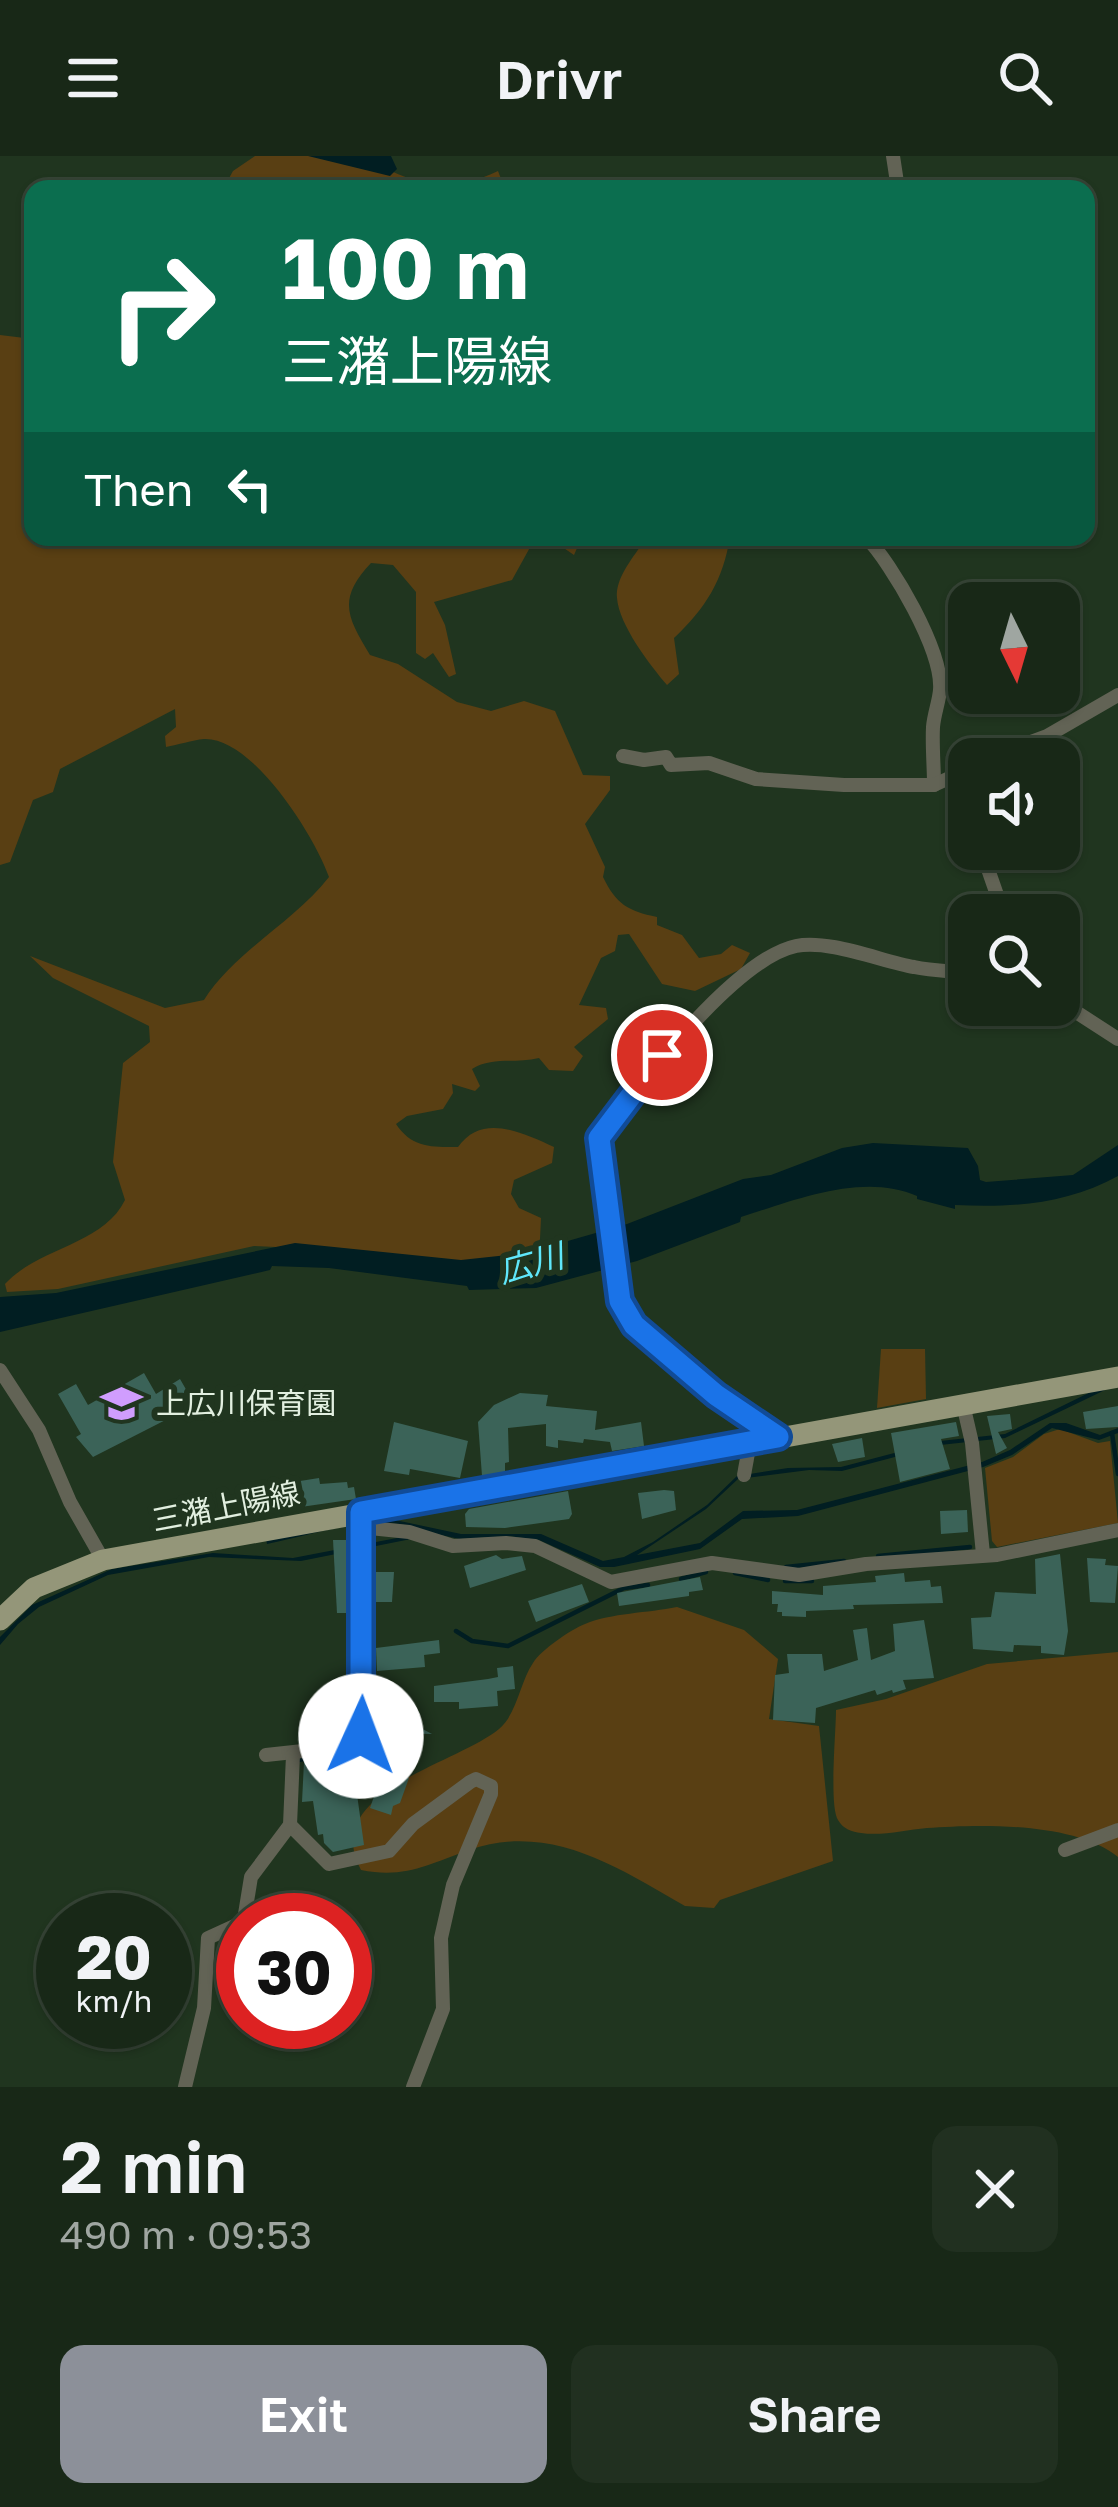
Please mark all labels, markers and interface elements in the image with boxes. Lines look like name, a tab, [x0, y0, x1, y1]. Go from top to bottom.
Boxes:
icon: menu	[60, 45, 126, 111]
icon: search	[992, 45, 1058, 111]
text: Drivr	[496, 46, 622, 111]
text: 100 m	[282, 217, 529, 317]
icon: right	[84, 228, 240, 384]
text: 三潴上陽線	[282, 328, 552, 393]
icon: left	[217, 456, 283, 522]
text: Then	[84, 462, 193, 516]
north arrow	[948, 582, 1080, 714]
map controls	[948, 582, 1080, 1026]
button: sound	[948, 738, 1080, 870]
button: search	[948, 894, 1080, 1026]
pin	[611, 1004, 713, 1106]
icon: arrive	[629, 1022, 695, 1088]
water label: 広川	[494, 1234, 571, 1290]
school or university icon: 上広川保育園	[99, 1381, 145, 1427]
place label: 上広川保育園	[156, 1385, 336, 1421]
street label: 三潴上陽線	[149, 1474, 303, 1538]
position arrow	[298, 1673, 424, 1799]
speed limit sign: 30	[216, 1893, 372, 2049]
text: 20	[76, 1920, 152, 1992]
text: km/h	[76, 1983, 152, 2019]
text: 2 min	[60, 2122, 247, 2209]
button: close	[932, 2126, 1058, 2252]
text: 490 m · 09:53	[60, 2211, 312, 2258]
button: Exit	[60, 2345, 547, 2483]
button: Share	[571, 2345, 1058, 2483]

